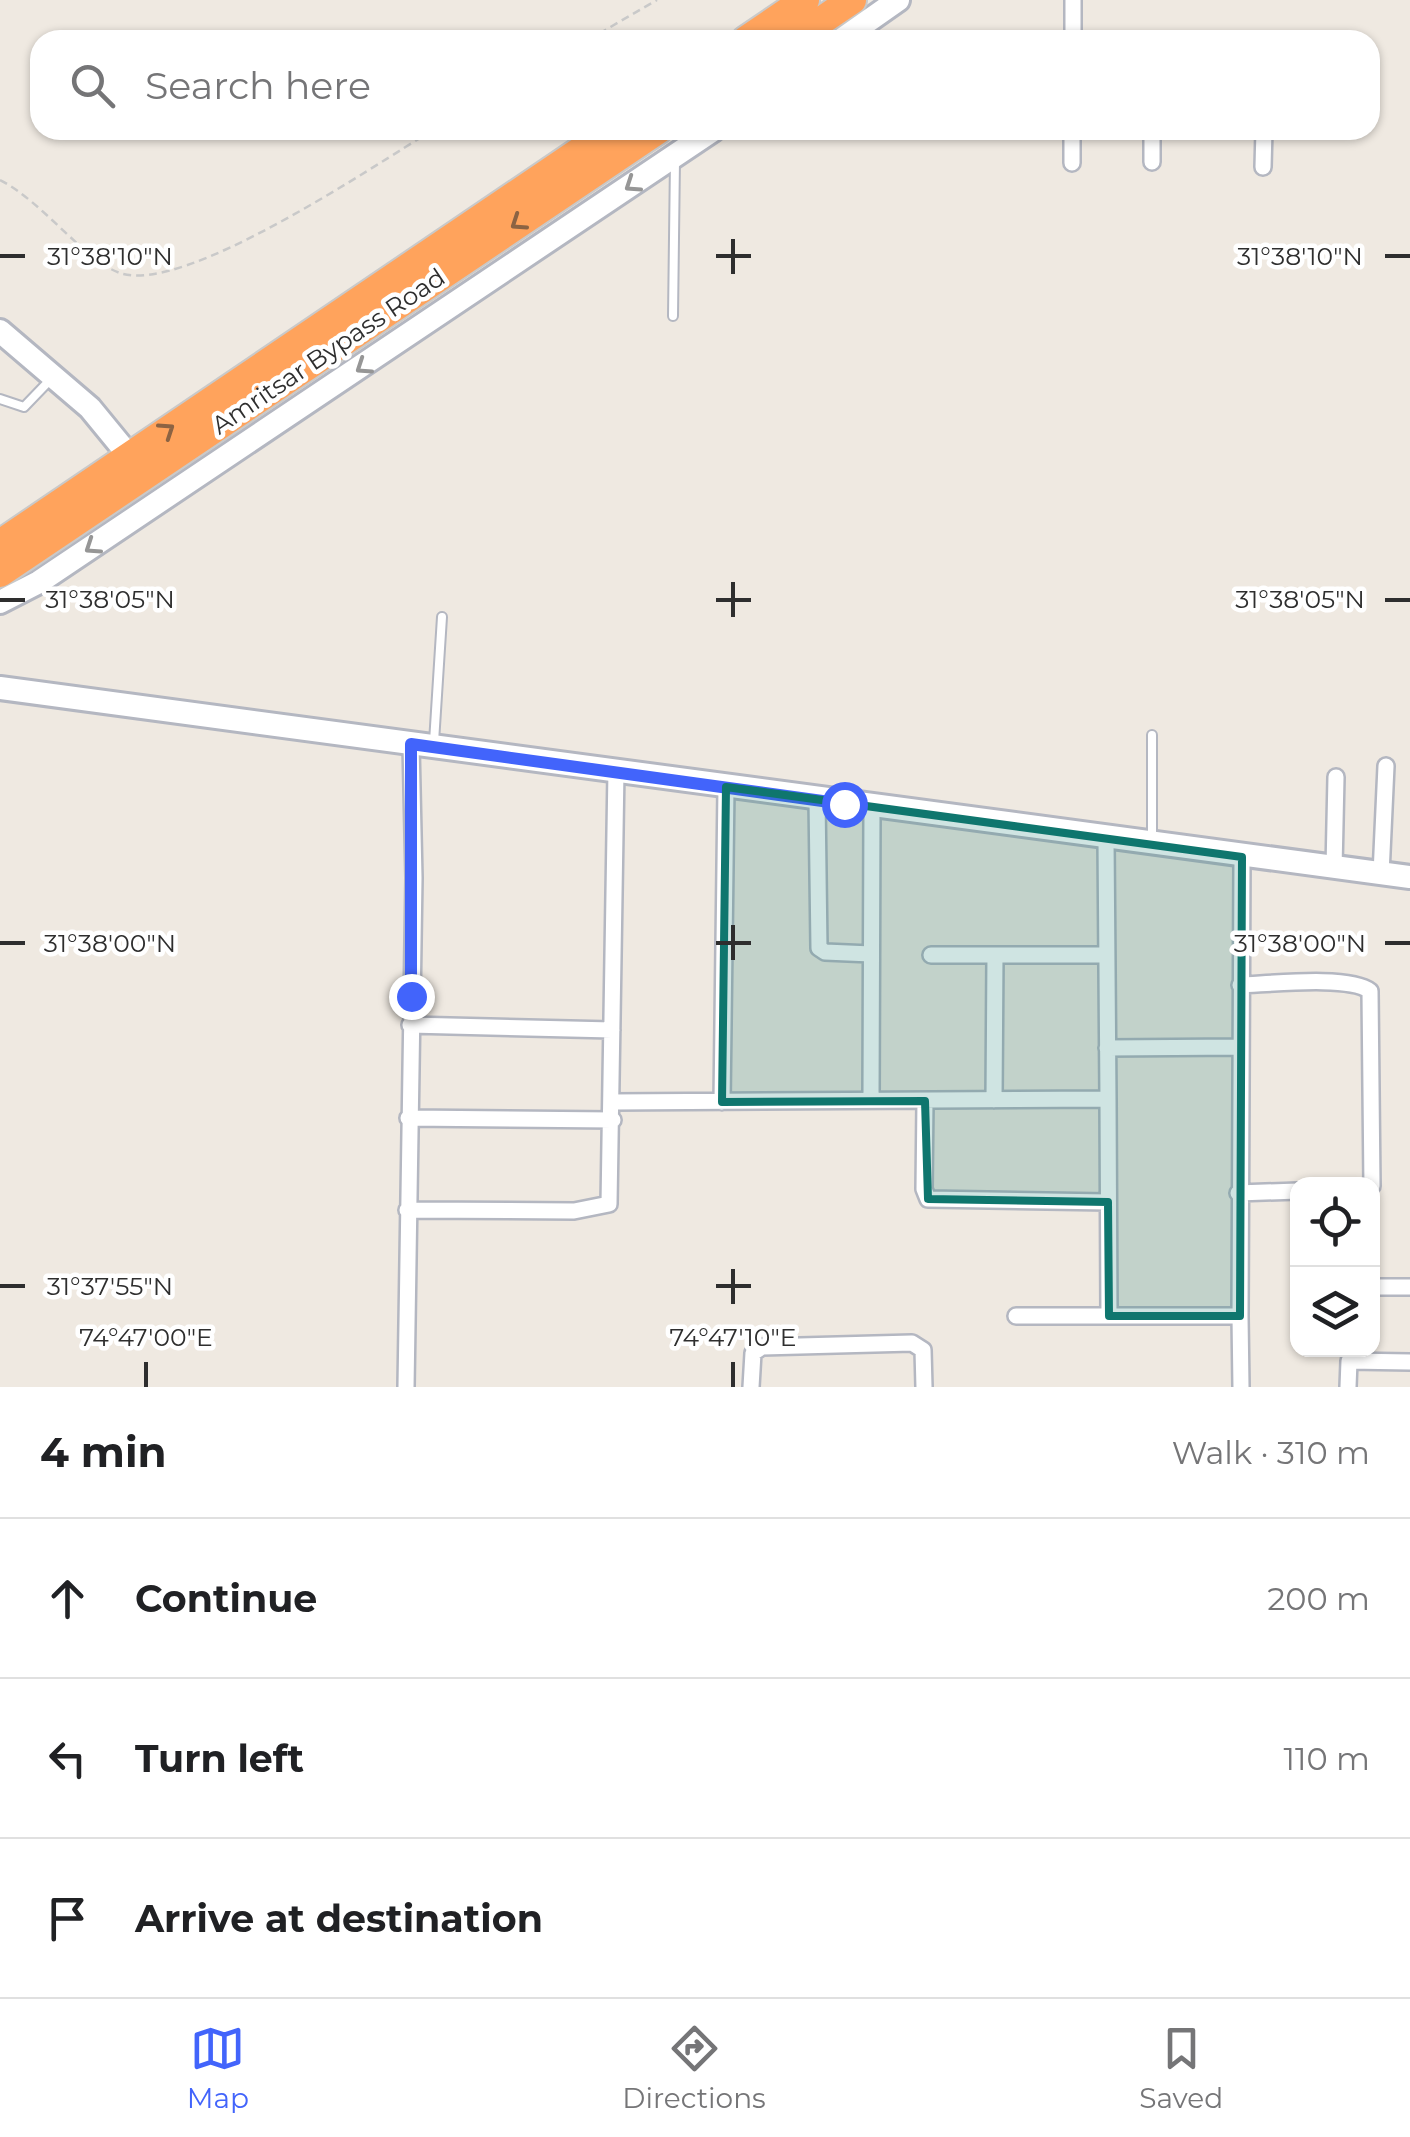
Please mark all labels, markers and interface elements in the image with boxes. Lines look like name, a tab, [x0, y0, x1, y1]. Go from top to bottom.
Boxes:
search box	[30, 30, 1380, 140]
icon: search	[65, 58, 120, 113]
text: Search here	[145, 62, 371, 109]
one-way arrow	[624, 173, 643, 191]
one-way arrow	[511, 211, 530, 229]
text: 31°38'10"N	[47, 241, 173, 271]
text: 31°38'10"N	[1237, 241, 1363, 271]
street label: Amritsar Bypass Road	[206, 262, 450, 440]
one-way arrow	[356, 355, 374, 374]
one-way arrow	[156, 424, 175, 442]
one-way arrow	[85, 535, 104, 553]
text: 31°38'05"N	[45, 584, 175, 614]
text: 31°38'05"N	[1235, 584, 1365, 614]
route start	[822, 782, 868, 828]
text: 31°38'00"N	[44, 928, 176, 958]
text: 31°38'00"N	[1234, 928, 1366, 958]
route end	[389, 974, 435, 1020]
map controls	[1290, 1177, 1380, 1357]
button: locate	[1290, 1177, 1380, 1267]
button: layers	[1290, 1267, 1380, 1357]
text: 31°37'55"N	[47, 1271, 173, 1301]
text: 74°47'00"E	[79, 1322, 213, 1352]
text: 74°47'10"E	[669, 1322, 797, 1352]
text: 4 min	[40, 1426, 167, 1478]
text: Walk · 310 m	[1172, 1433, 1370, 1472]
icon: ahead	[40, 1571, 95, 1626]
text: Continue	[135, 1575, 317, 1622]
text: 200 m	[1267, 1579, 1370, 1618]
icon: left	[40, 1731, 95, 1786]
text: Turn left	[135, 1735, 304, 1782]
text: 110 m	[1283, 1739, 1370, 1778]
icon: arrive	[40, 1891, 95, 1946]
text: Arrive at destination	[135, 1895, 543, 1942]
tab: Map	[187, 2021, 249, 2115]
tab: Directions	[622, 2021, 766, 2115]
tab: Saved	[1139, 2021, 1223, 2115]

